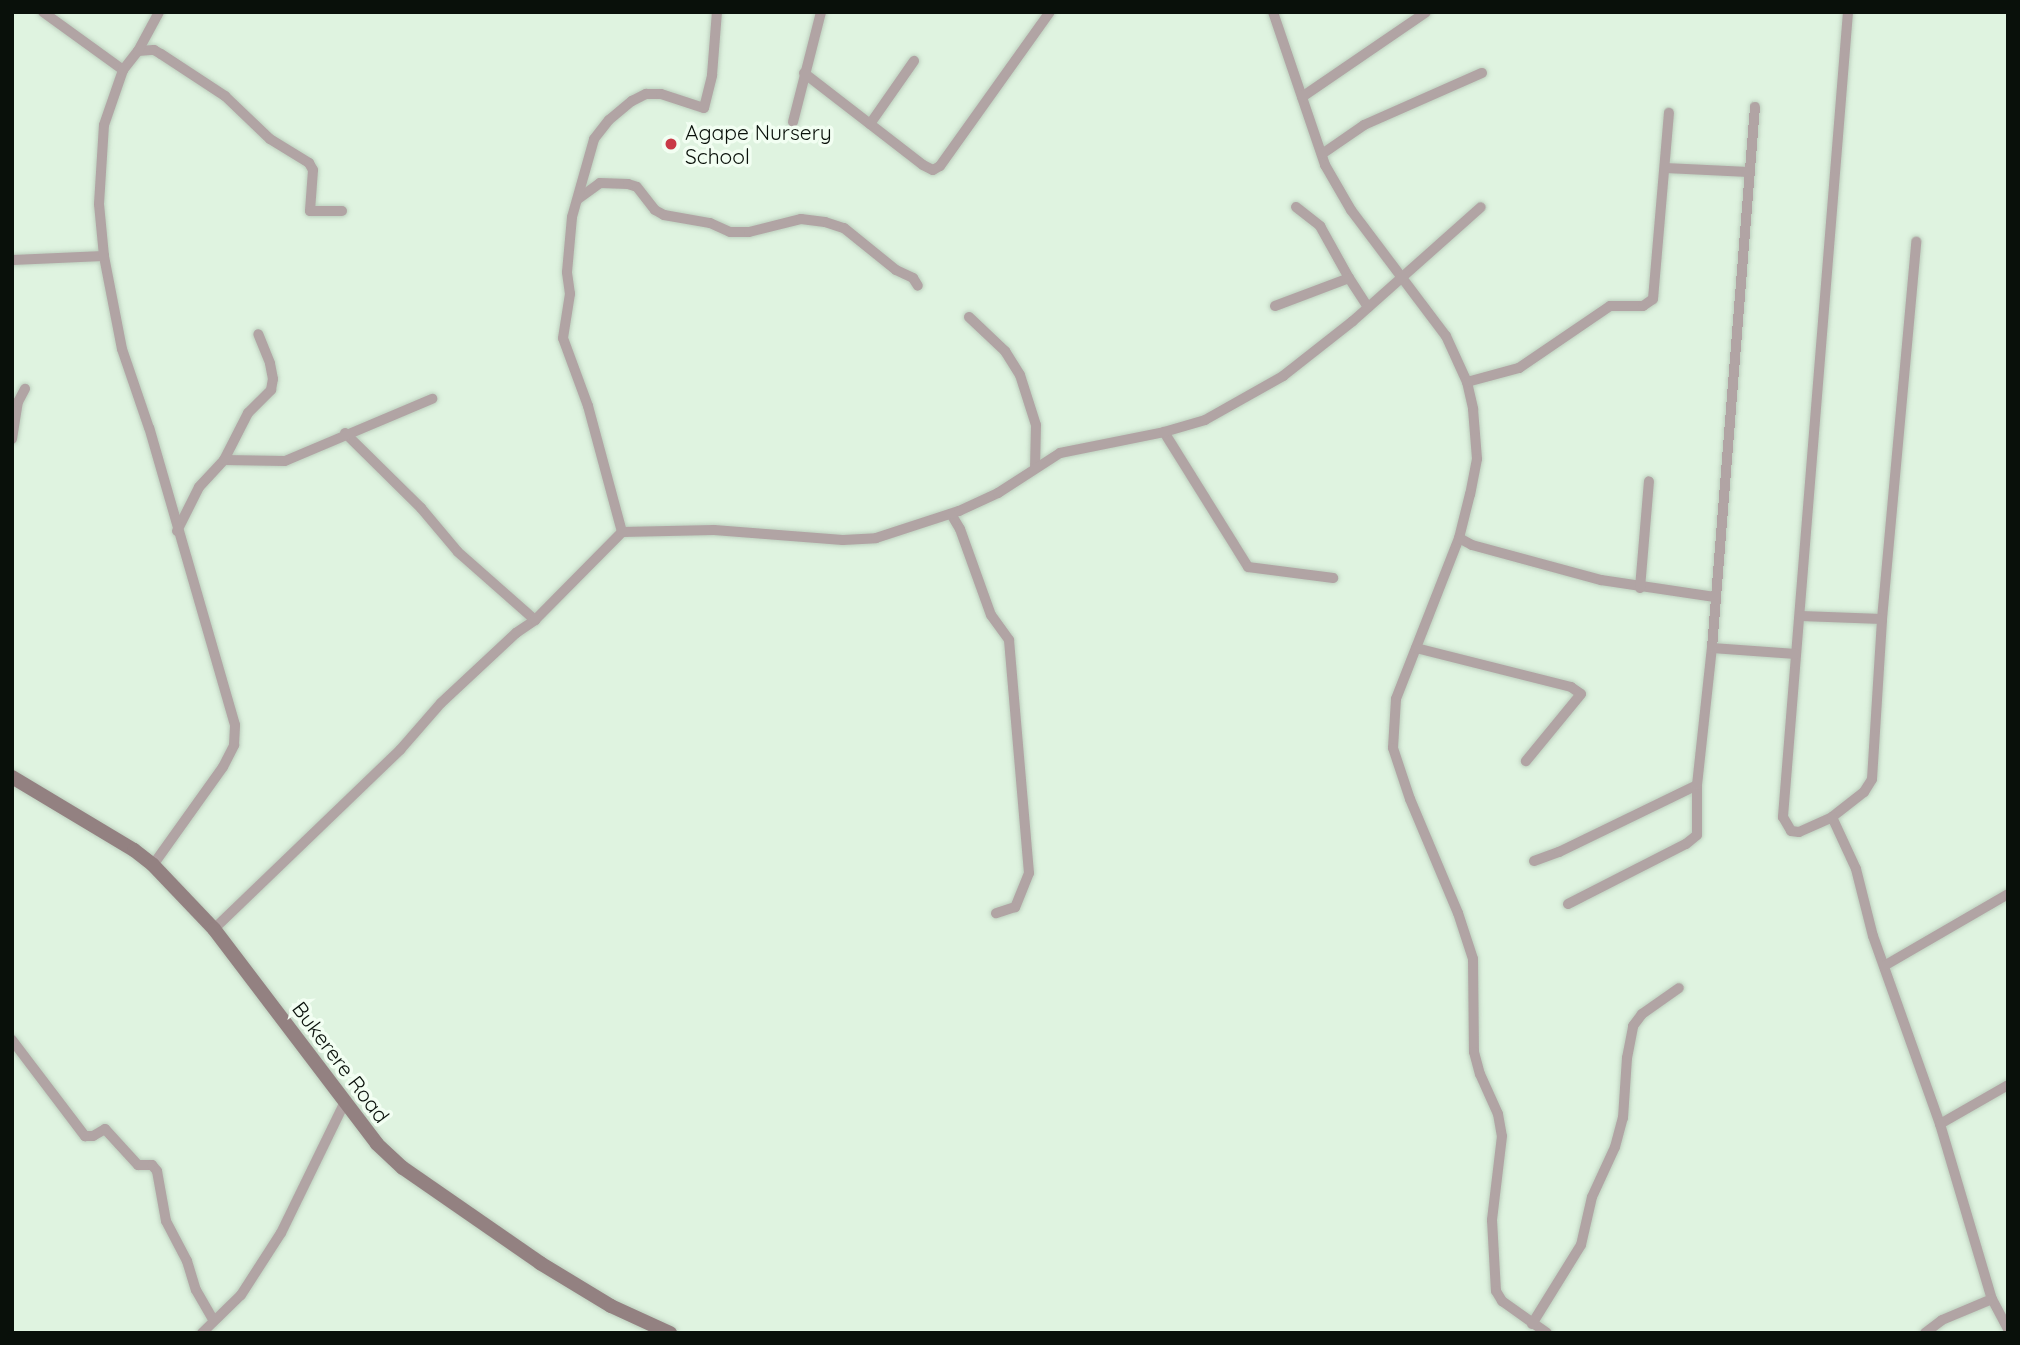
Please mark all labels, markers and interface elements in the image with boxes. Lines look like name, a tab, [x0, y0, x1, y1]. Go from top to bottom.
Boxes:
place label: Agape Nursery School	[685, 119, 832, 169]
marker: Agape Nursery School	[663, 136, 679, 152]
street label: Bukerere Road	[287, 996, 395, 1128]

